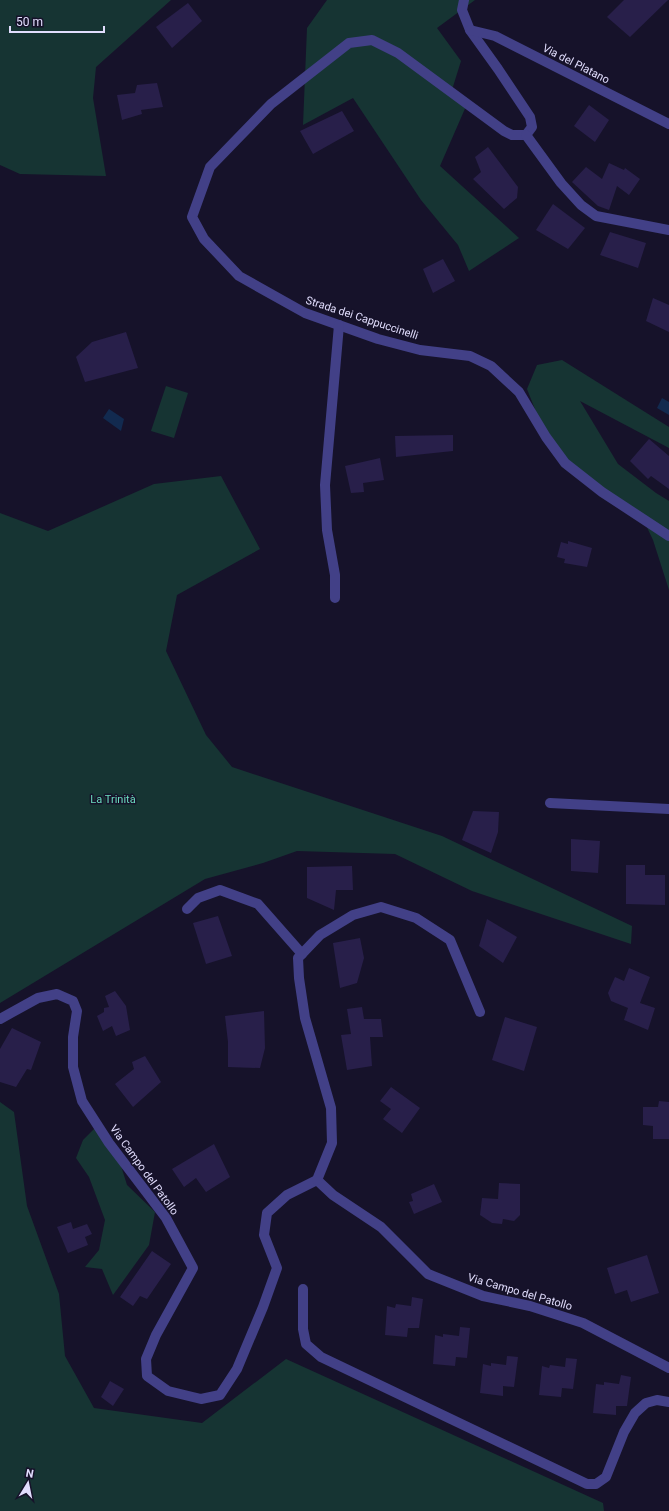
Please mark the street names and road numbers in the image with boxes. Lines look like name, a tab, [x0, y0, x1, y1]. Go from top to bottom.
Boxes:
street label: Via del Platano	[540, 42, 612, 86]
street label: Strada dei Cappuccinelli	[304, 294, 420, 342]
street label: Via Campo del Patollo	[107, 1122, 181, 1218]
street label: Via Campo del Patollo	[466, 1271, 574, 1313]

